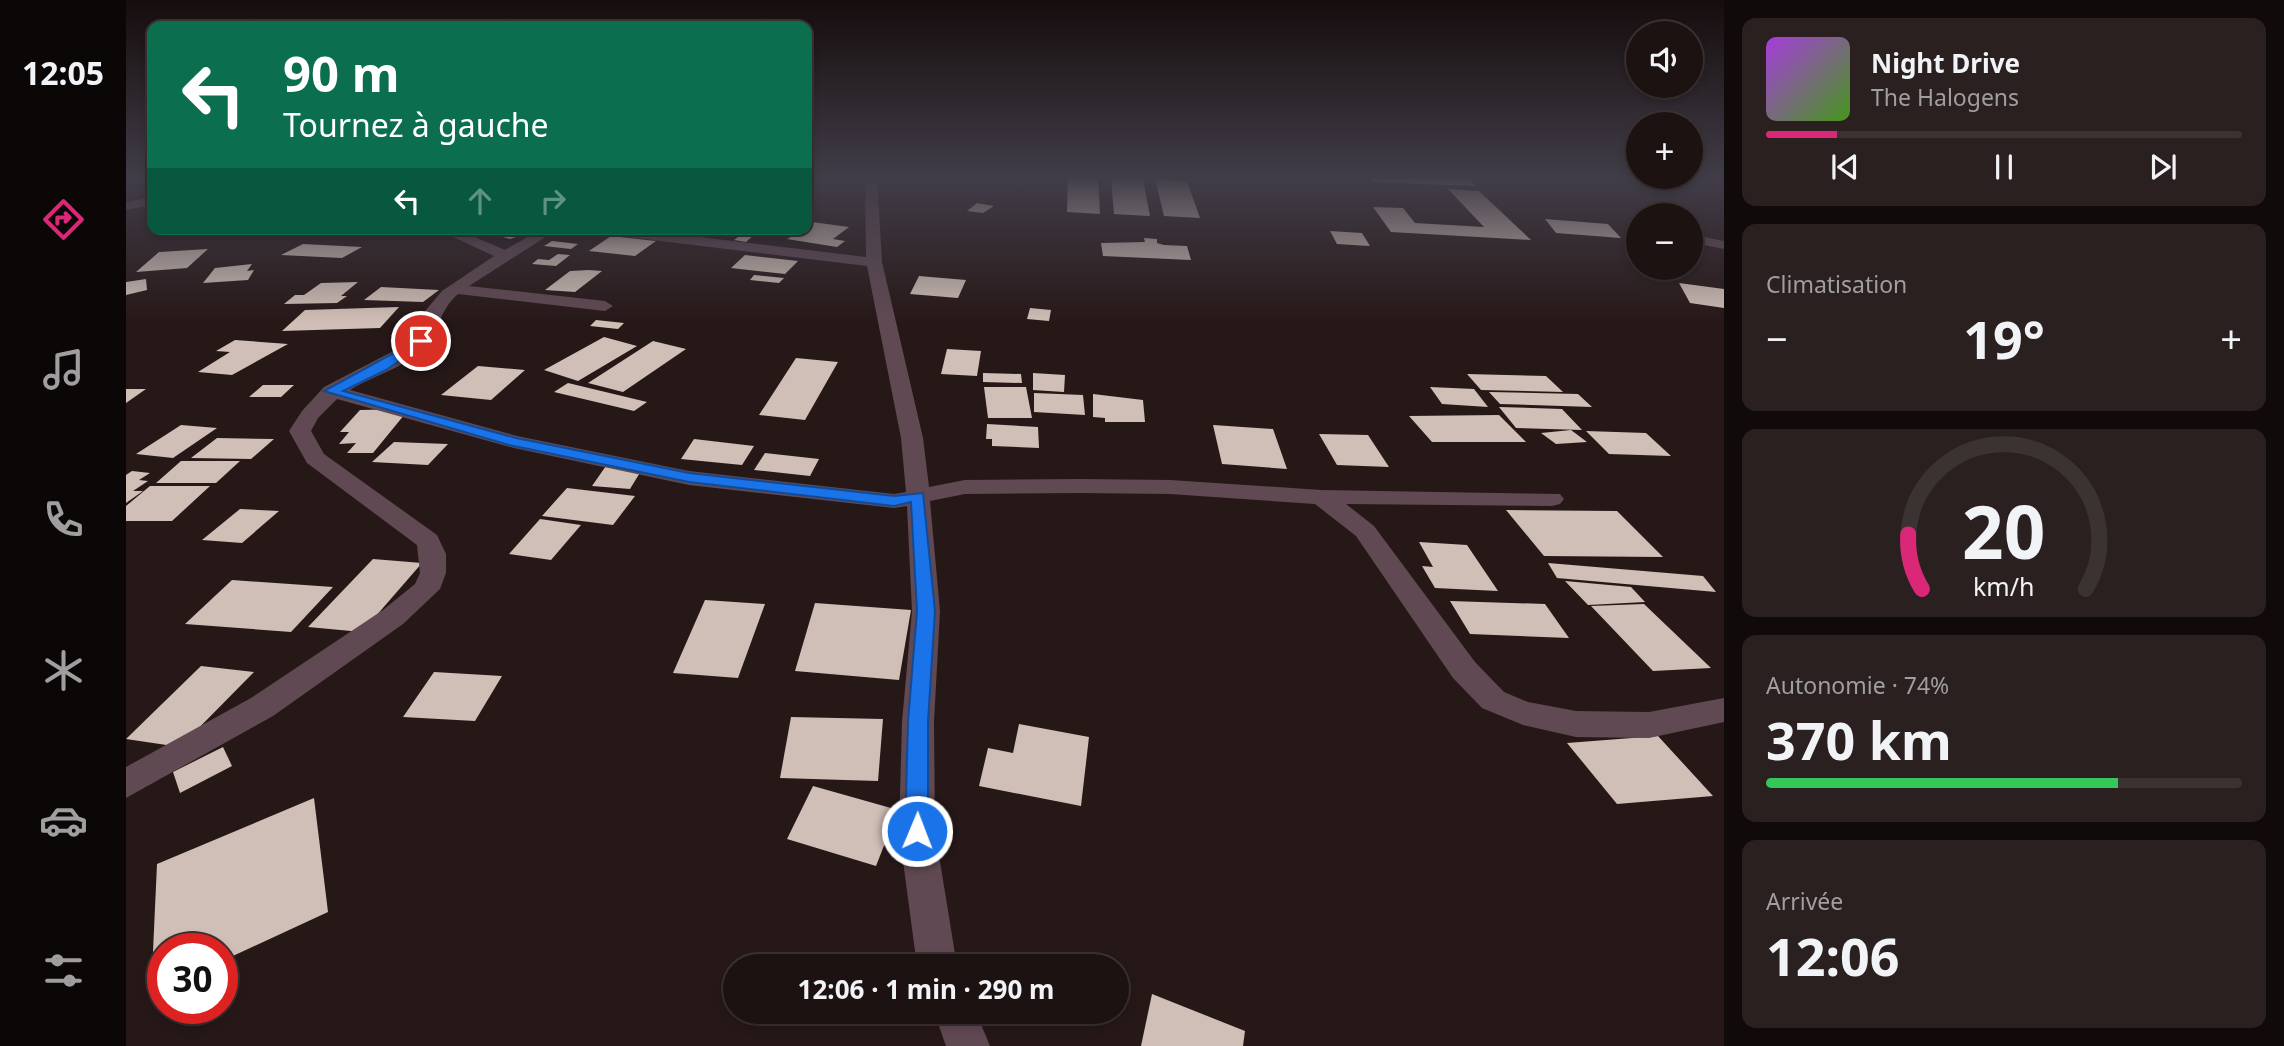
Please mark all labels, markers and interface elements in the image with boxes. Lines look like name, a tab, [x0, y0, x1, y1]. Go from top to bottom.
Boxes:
map controls	[1626, 21, 1703, 280]
button: sound	[1626, 21, 1703, 98]
text: 90 m	[283, 40, 400, 106]
text: Night Drive	[1871, 45, 2020, 81]
icon: left	[168, 49, 259, 140]
text: 12:05	[22, 51, 104, 94]
text: The Halogens	[1871, 81, 2019, 113]
text: Tournez à gauche	[283, 103, 549, 146]
button: +	[1626, 112, 1703, 189]
icon: previous	[1826, 148, 1864, 186]
icon: pause	[1985, 148, 2023, 186]
icon: next	[2144, 148, 2182, 186]
icon: left	[388, 182, 426, 220]
icon: ahead	[461, 182, 499, 220]
icon: right	[534, 182, 572, 220]
icon: directions	[39, 195, 88, 244]
button: −	[1626, 203, 1703, 280]
text: Climatisation	[1766, 268, 1907, 300]
text: 19°	[1963, 303, 2045, 374]
pin	[391, 311, 451, 371]
text: −	[1766, 312, 1788, 364]
text: +	[2220, 312, 2242, 364]
icon: arrive	[402, 322, 440, 360]
icon: music	[39, 345, 88, 394]
text: 20	[1962, 481, 2046, 580]
icon: phone	[39, 495, 88, 544]
text: km/h	[1973, 569, 2035, 603]
icon: climate	[39, 646, 88, 695]
text: Autonomie · 74%	[1766, 669, 1949, 701]
text: 370 km	[1766, 704, 1952, 775]
position arrow	[880, 794, 954, 868]
icon: car	[39, 796, 88, 845]
text: Arrivée	[1766, 885, 1843, 917]
text: 12:06	[1766, 920, 1900, 991]
speed limit sign: 30	[147, 933, 238, 1024]
icon: filters	[39, 946, 88, 995]
text: 12:06 · 1 min · 290 m	[798, 971, 1054, 1007]

